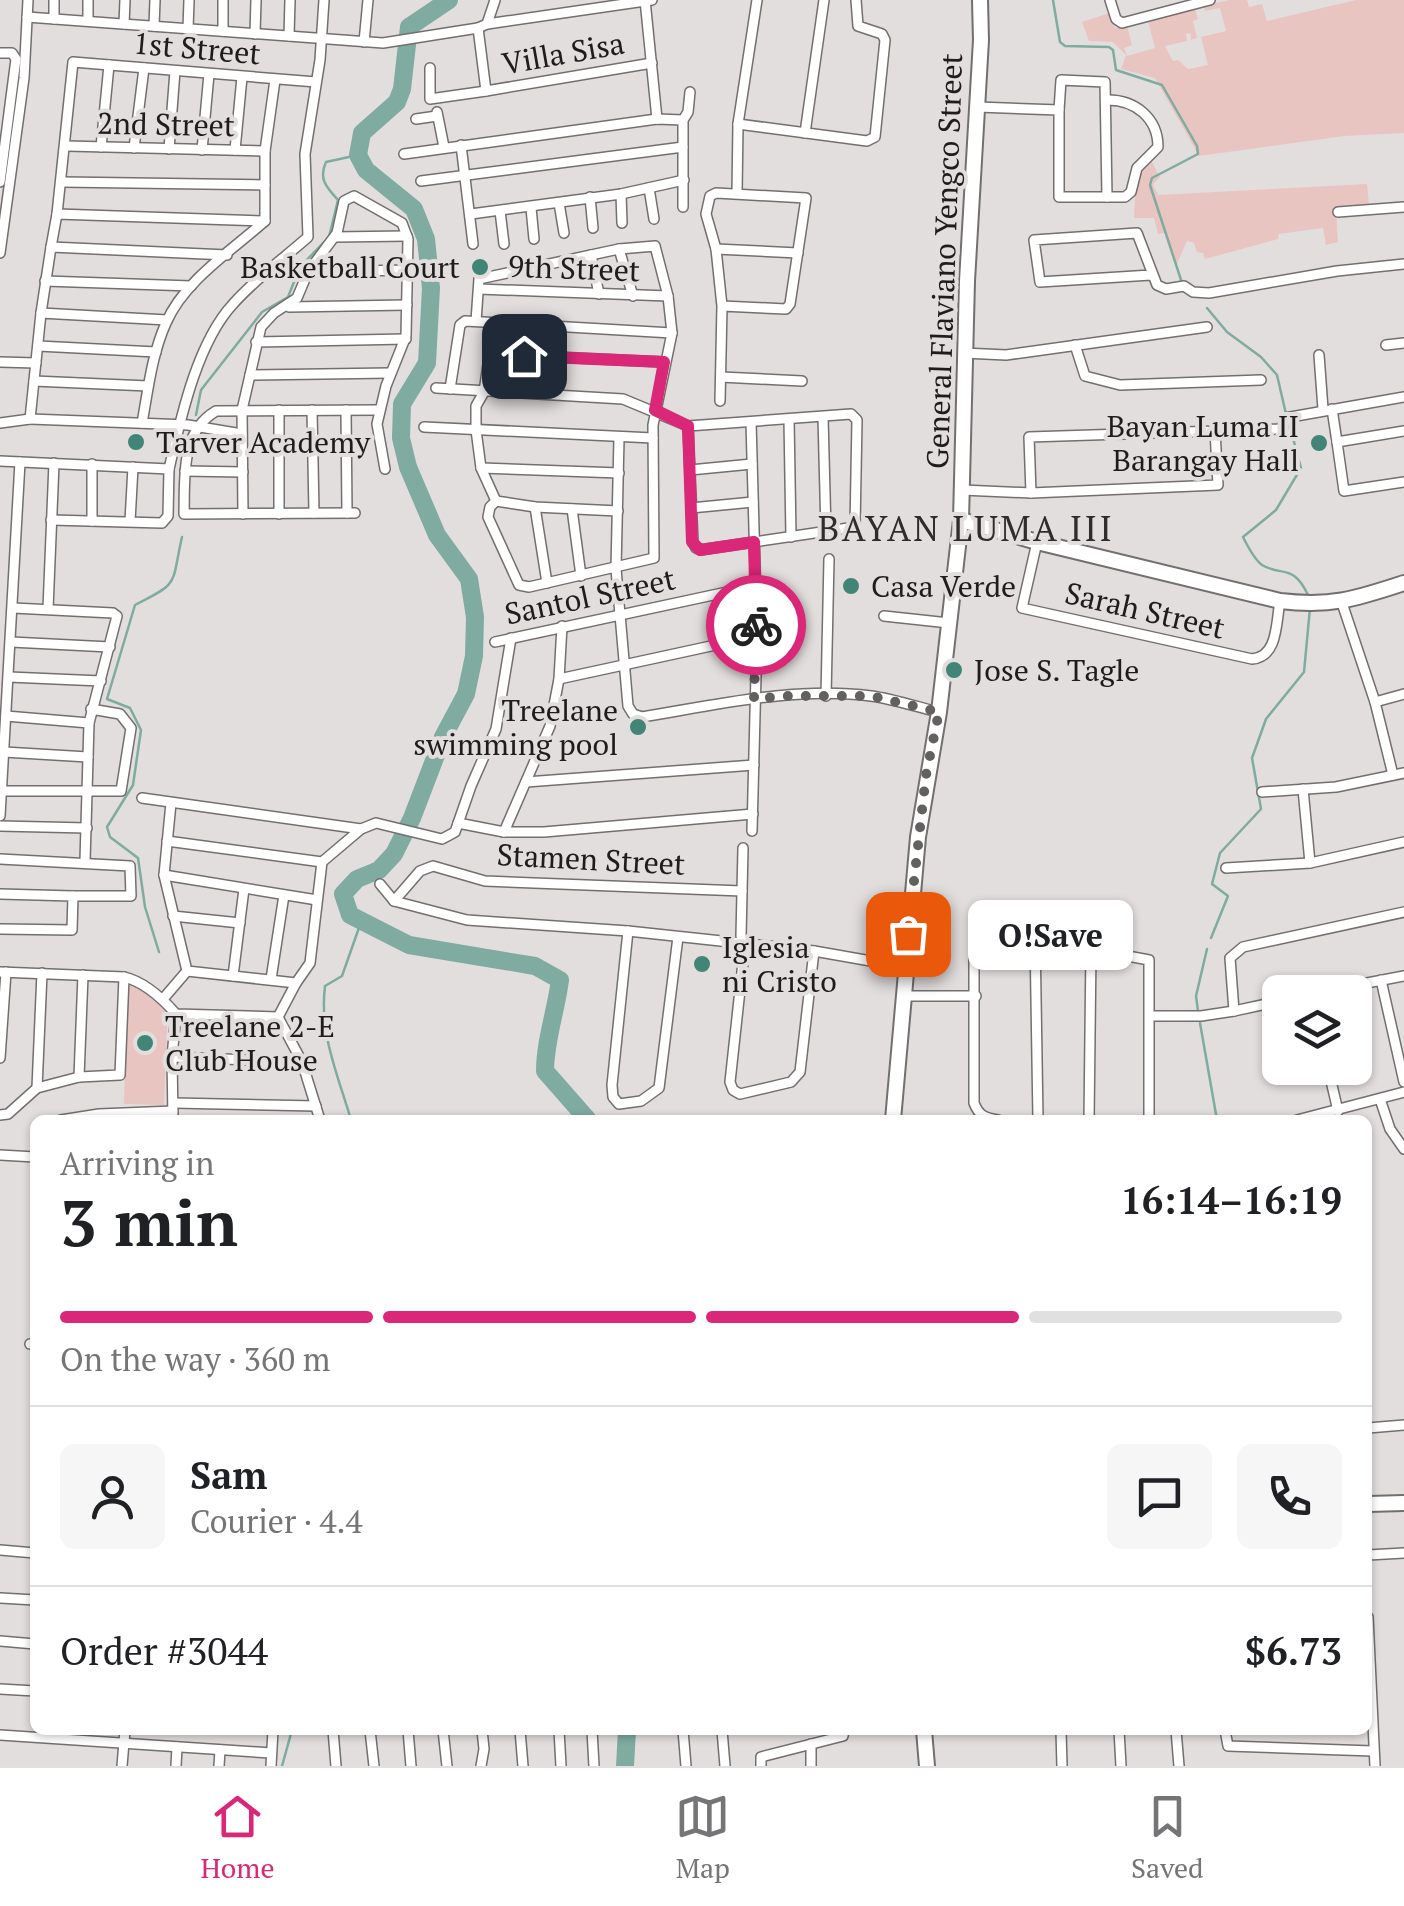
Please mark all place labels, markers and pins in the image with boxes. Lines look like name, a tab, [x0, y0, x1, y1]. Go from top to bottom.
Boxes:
place label: Basketball Court	[240, 247, 460, 287]
marker: Basketball Court	[469, 256, 491, 278]
pin	[482, 314, 567, 399]
place label: Bayan Luma II Barangay Hall	[1107, 406, 1299, 480]
place label: Tarver Academy	[156, 422, 371, 462]
marker: Tarver Academy	[125, 431, 147, 453]
marker: Bayan Luma II Barangay Hall	[1308, 432, 1330, 454]
place label: Casa Verde	[871, 566, 1016, 606]
marker: Casa Verde	[840, 575, 862, 597]
place label: Jose S. Tagle	[974, 650, 1139, 690]
marker: Jose S. Tagle	[943, 659, 965, 681]
place label: Treelane swimming pool	[413, 690, 618, 764]
marker: Treelane swimming pool	[627, 716, 649, 738]
pin	[866, 892, 951, 977]
callout: O!Save	[968, 899, 1133, 969]
place label: Iglesia ni Cristo	[722, 927, 837, 1001]
marker: Iglesia ni Cristo	[691, 953, 713, 975]
place label: Treelane 2-E Club House	[165, 1006, 335, 1080]
marker: Treelane 2-E Club House	[134, 1032, 156, 1054]

